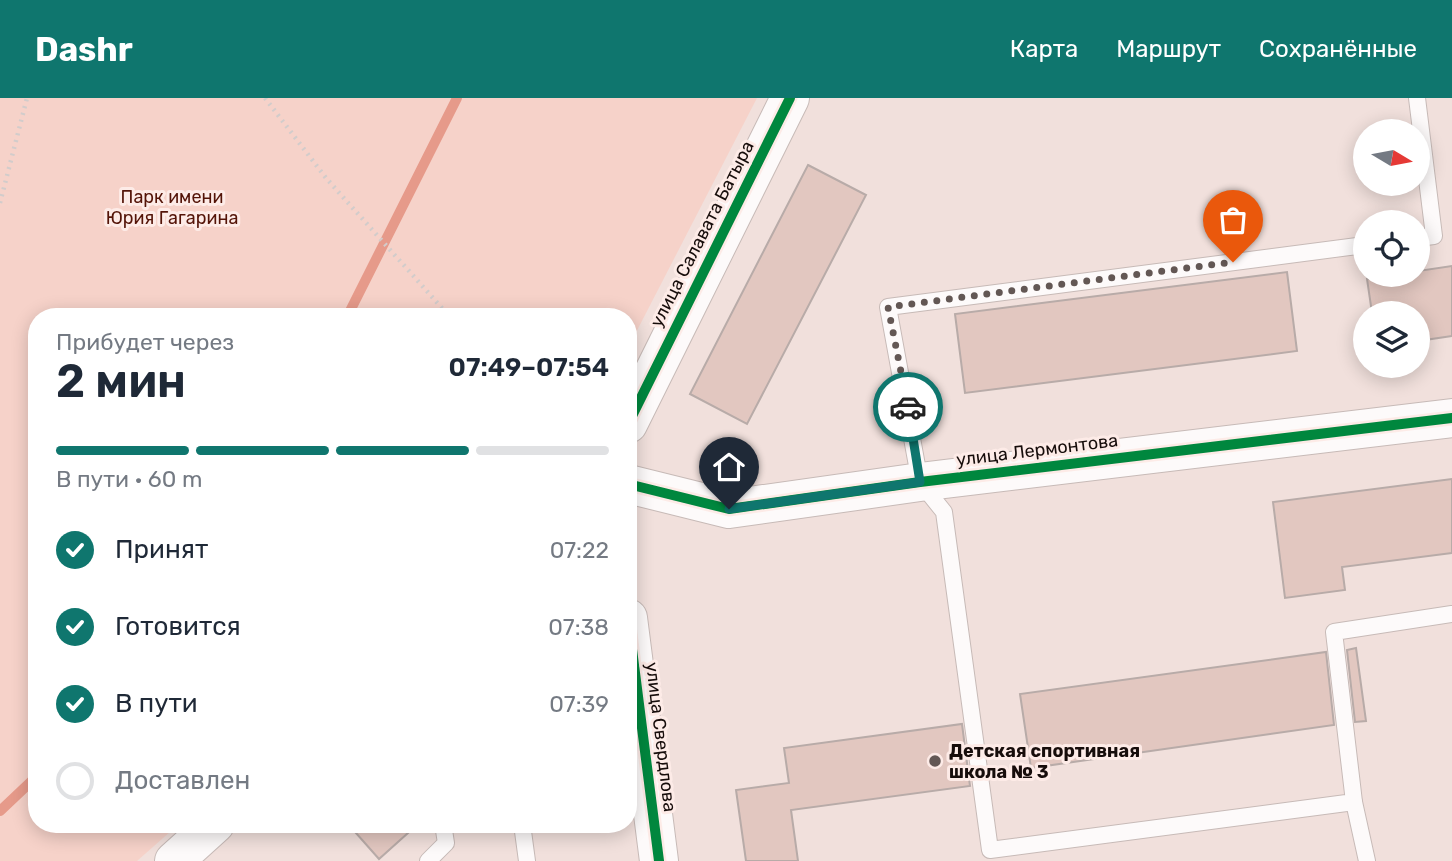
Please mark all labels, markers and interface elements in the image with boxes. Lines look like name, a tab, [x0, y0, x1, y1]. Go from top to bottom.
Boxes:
text: Dashr	[35, 30, 133, 69]
text: Карта	[1010, 35, 1078, 63]
text: Маршрут	[1116, 35, 1221, 63]
text: Сохранённые	[1259, 35, 1417, 63]
north arrow	[1353, 119, 1430, 196]
map controls	[1353, 119, 1430, 378]
street label: улица Салавата Батыра	[645, 137, 759, 331]
park label: Парк имени Юрия Гагарина	[106, 186, 238, 229]
pin	[1203, 190, 1263, 262]
icon: bag	[1214, 201, 1252, 239]
button: locate	[1353, 210, 1430, 287]
button: layers	[1353, 301, 1430, 378]
text: Прибудет через	[56, 328, 234, 356]
text: 07:49–07:54	[449, 352, 609, 383]
text: 2 мин	[56, 354, 186, 409]
courier	[873, 372, 943, 442]
icon: car	[889, 388, 927, 426]
street label: улица Лермонтова	[955, 429, 1119, 471]
pin	[699, 437, 759, 509]
icon: home	[710, 448, 748, 486]
text: В пути · 60 m	[56, 465, 202, 493]
icon: check	[56, 531, 94, 569]
text: Принят	[115, 534, 208, 565]
text: 07:22	[550, 536, 609, 564]
icon: check	[56, 608, 94, 646]
text: Готовится	[115, 611, 241, 642]
text: 07:38	[548, 613, 609, 641]
street label: улица Свердлова	[641, 661, 681, 813]
icon: check	[56, 685, 94, 723]
text: В пути	[115, 688, 198, 719]
text: 07:39	[549, 690, 609, 718]
place label: Детская спортивная школа № 3	[949, 740, 1140, 783]
marker: Детская спортивная школа № 3	[927, 753, 943, 769]
text: Доставлен	[115, 765, 250, 796]

